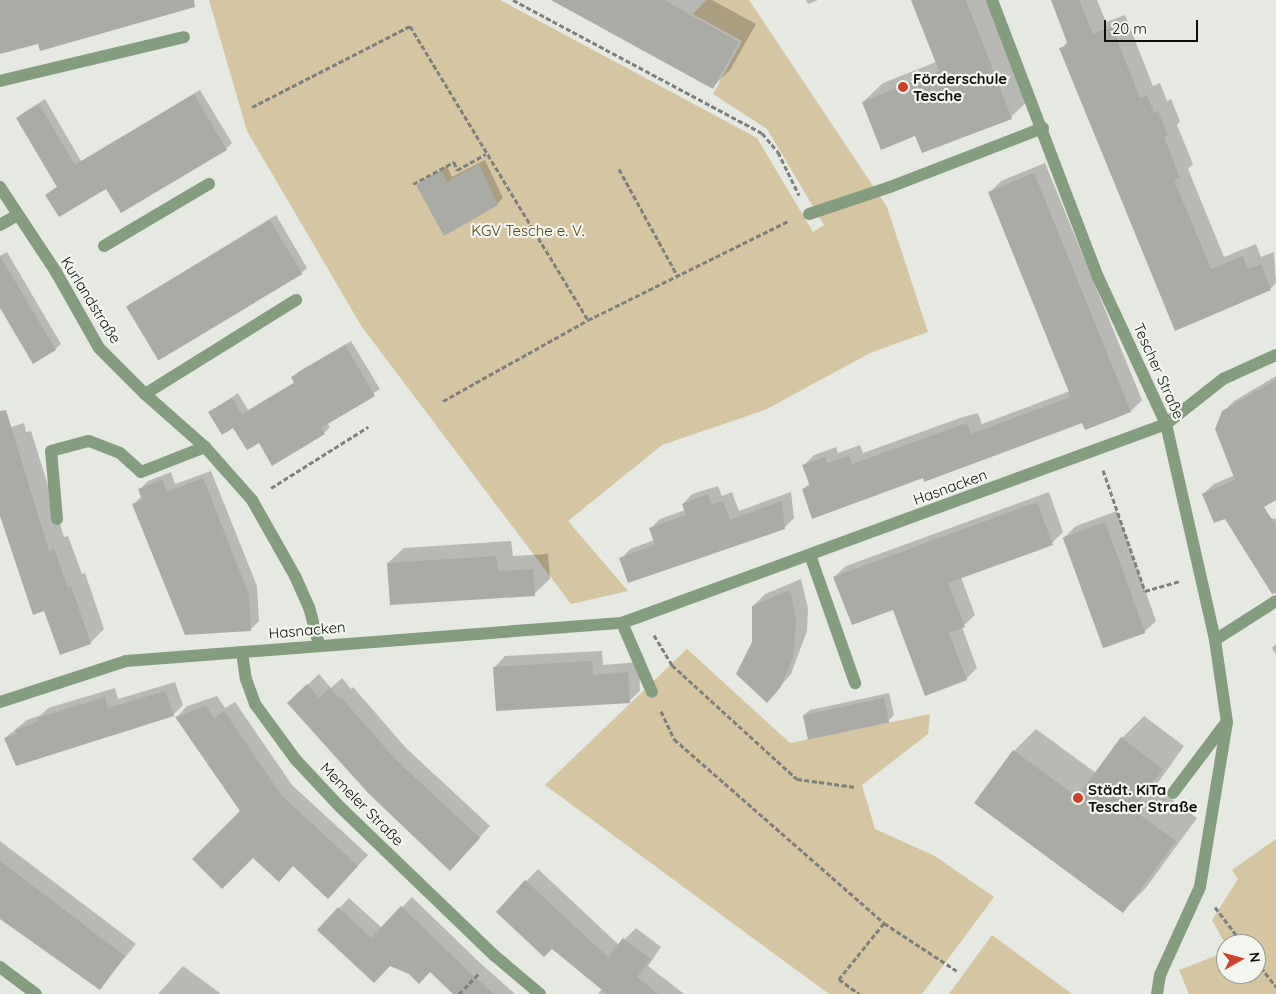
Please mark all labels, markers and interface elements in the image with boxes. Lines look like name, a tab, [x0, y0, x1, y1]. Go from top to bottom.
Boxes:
scale bar	[1106, 10, 1200, 42]
text: 20 m	[1112, 19, 1147, 38]
place label: Förderschule Tesche	[913, 69, 1007, 104]
marker: Förderschule Tesche	[897, 81, 909, 93]
park label: KGV Tesche e. V.	[471, 222, 585, 240]
street label: Kurlandstraße	[57, 253, 125, 347]
street label: Tescher Straße	[1130, 320, 1188, 422]
street label: Hasnacken	[911, 465, 989, 509]
street label: Hasnacken	[268, 618, 346, 642]
street label: Memeler Straße	[317, 759, 407, 849]
place label: Städt. KiTa Tescher Straße	[1088, 780, 1198, 815]
marker: Städt. KiTa Tescher Straße	[1072, 792, 1084, 804]
north arrow	[1216, 934, 1266, 984]
text: N	[1245, 951, 1264, 963]

